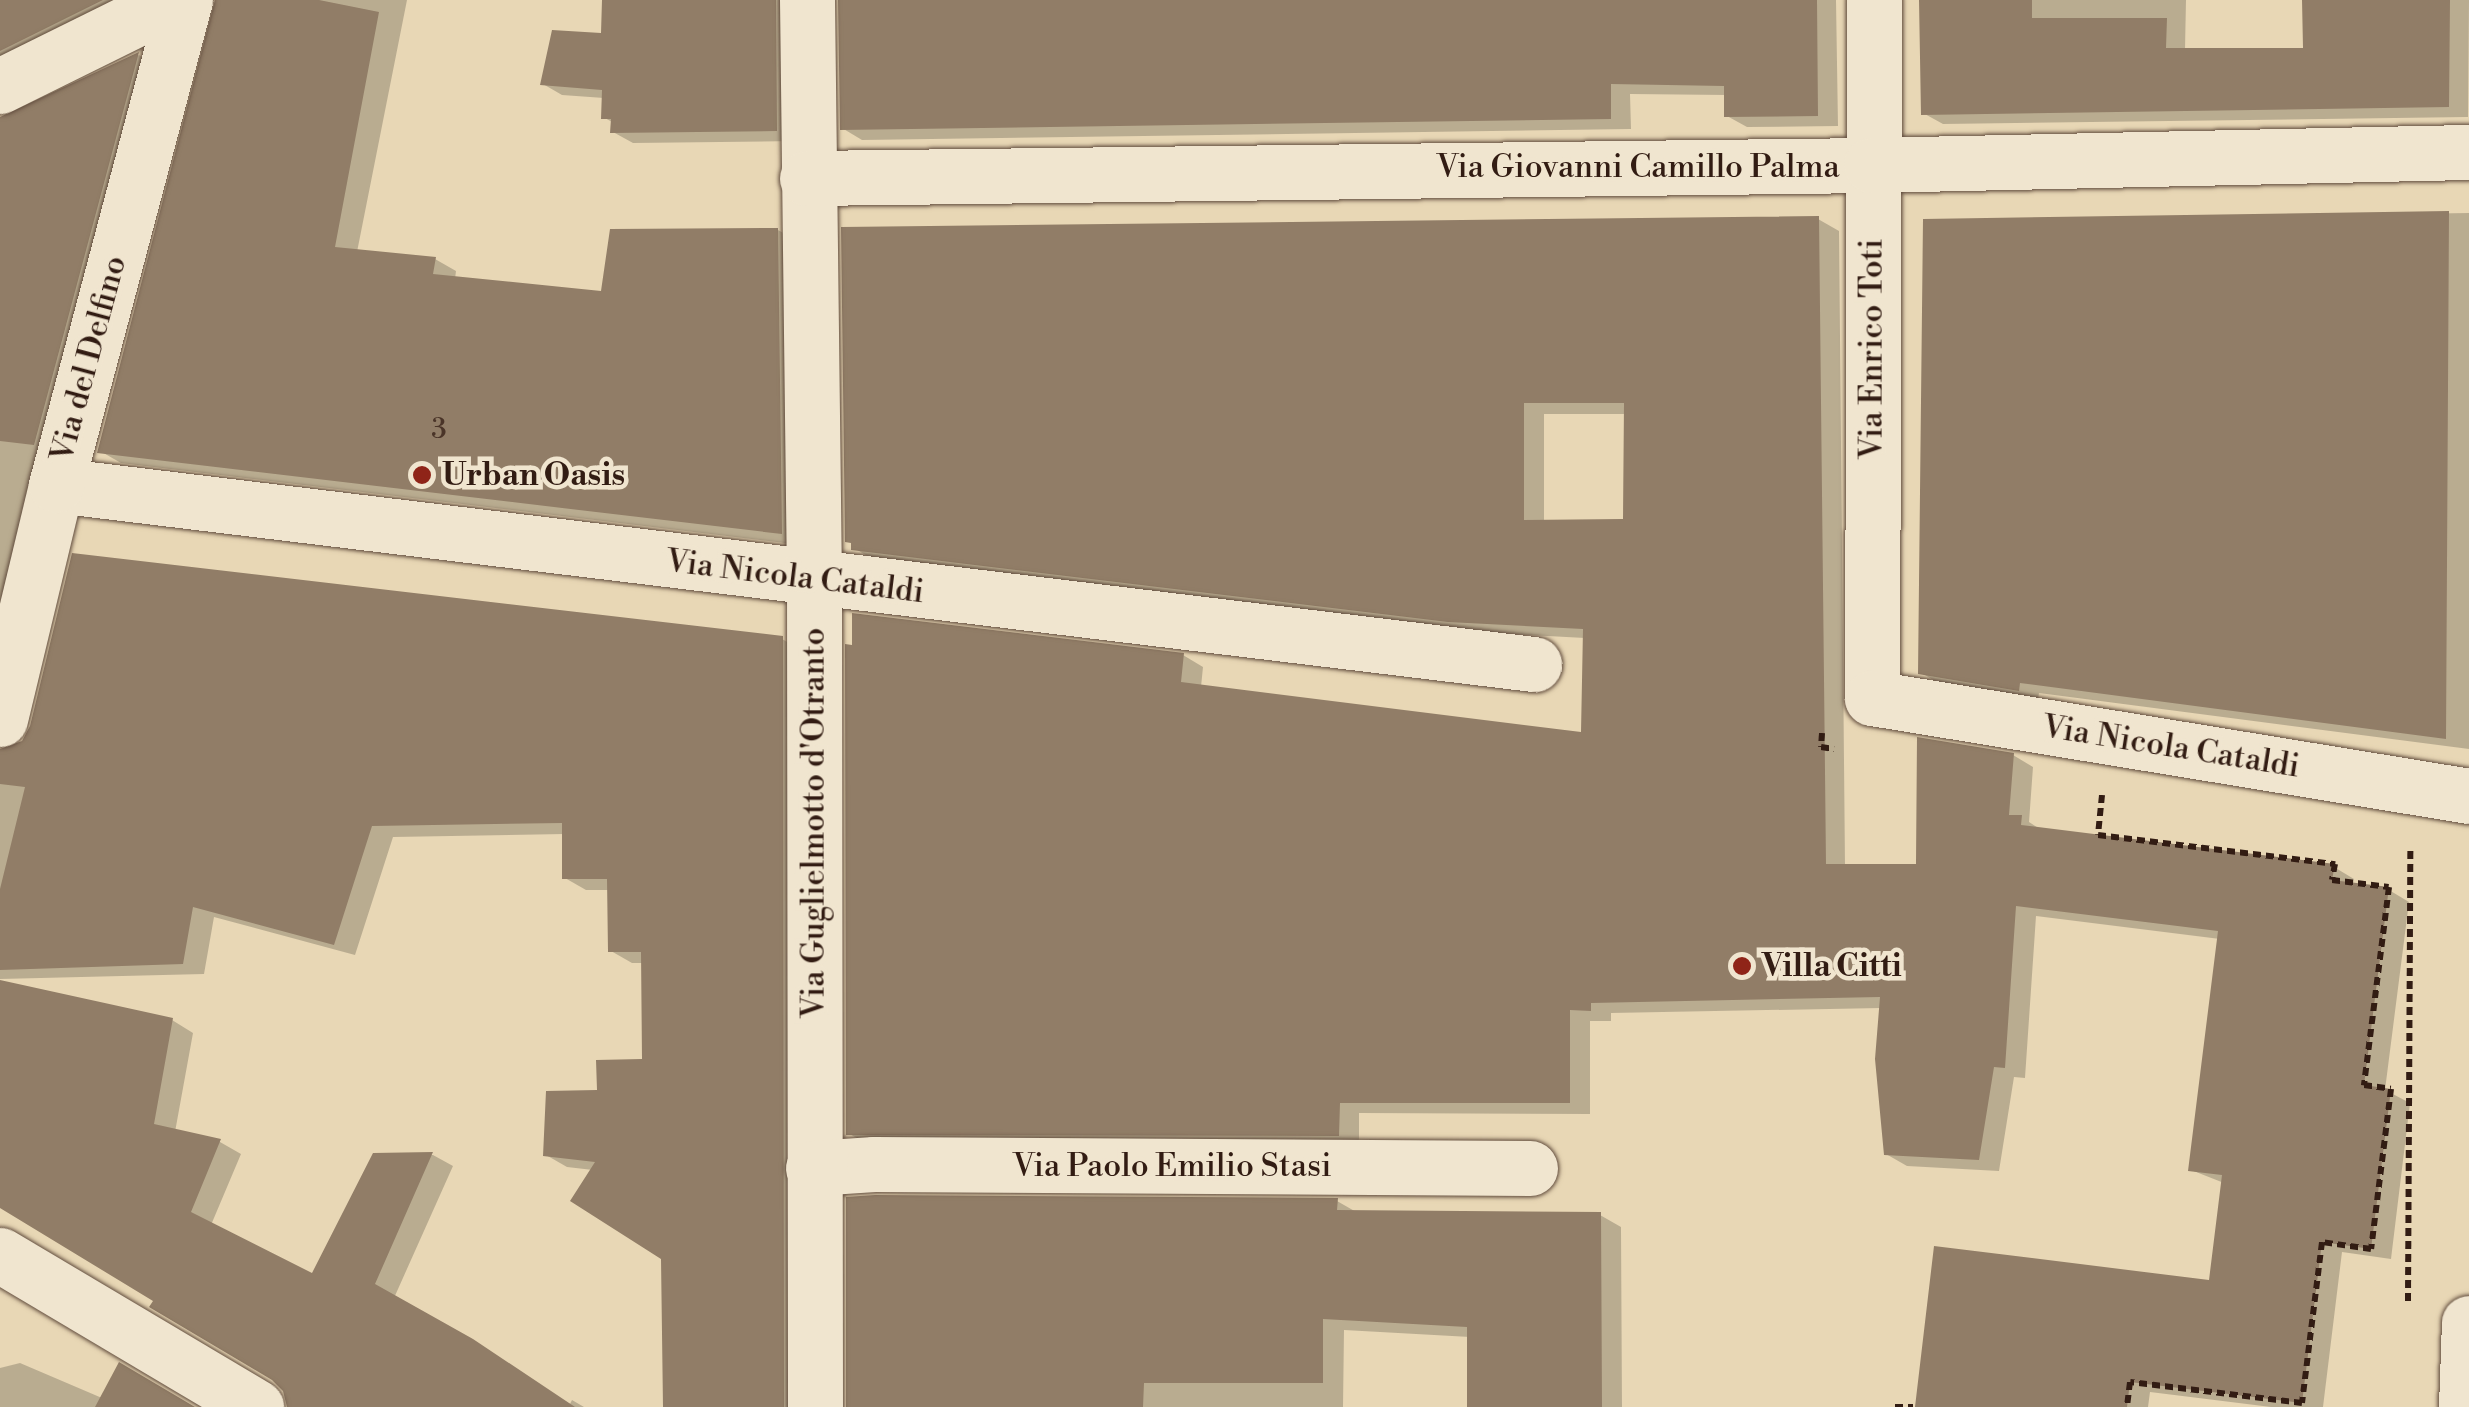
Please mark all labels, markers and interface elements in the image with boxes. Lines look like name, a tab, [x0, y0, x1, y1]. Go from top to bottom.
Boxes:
street label: Via Giovanni Camillo Palma	[1436, 148, 1840, 186]
street label: Via Enrico Toti	[1853, 239, 1891, 459]
street label: Via del Delfino	[43, 252, 135, 466]
house number: 3	[431, 413, 447, 447]
place label: Urban Oasis	[442, 456, 625, 494]
marker: Urban Oasis	[411, 464, 433, 486]
street label: Via Nicola Cataldi	[664, 542, 926, 612]
street label: Via Guglielmotto d'Otranto	[795, 628, 833, 1018]
street label: Via Nicola Cataldi	[2040, 708, 2302, 786]
place label: Villa Citti	[1762, 947, 1902, 985]
marker: Villa Citti	[1731, 955, 1753, 977]
street label: Via Paolo Emilio Stasi	[1012, 1147, 1332, 1185]

